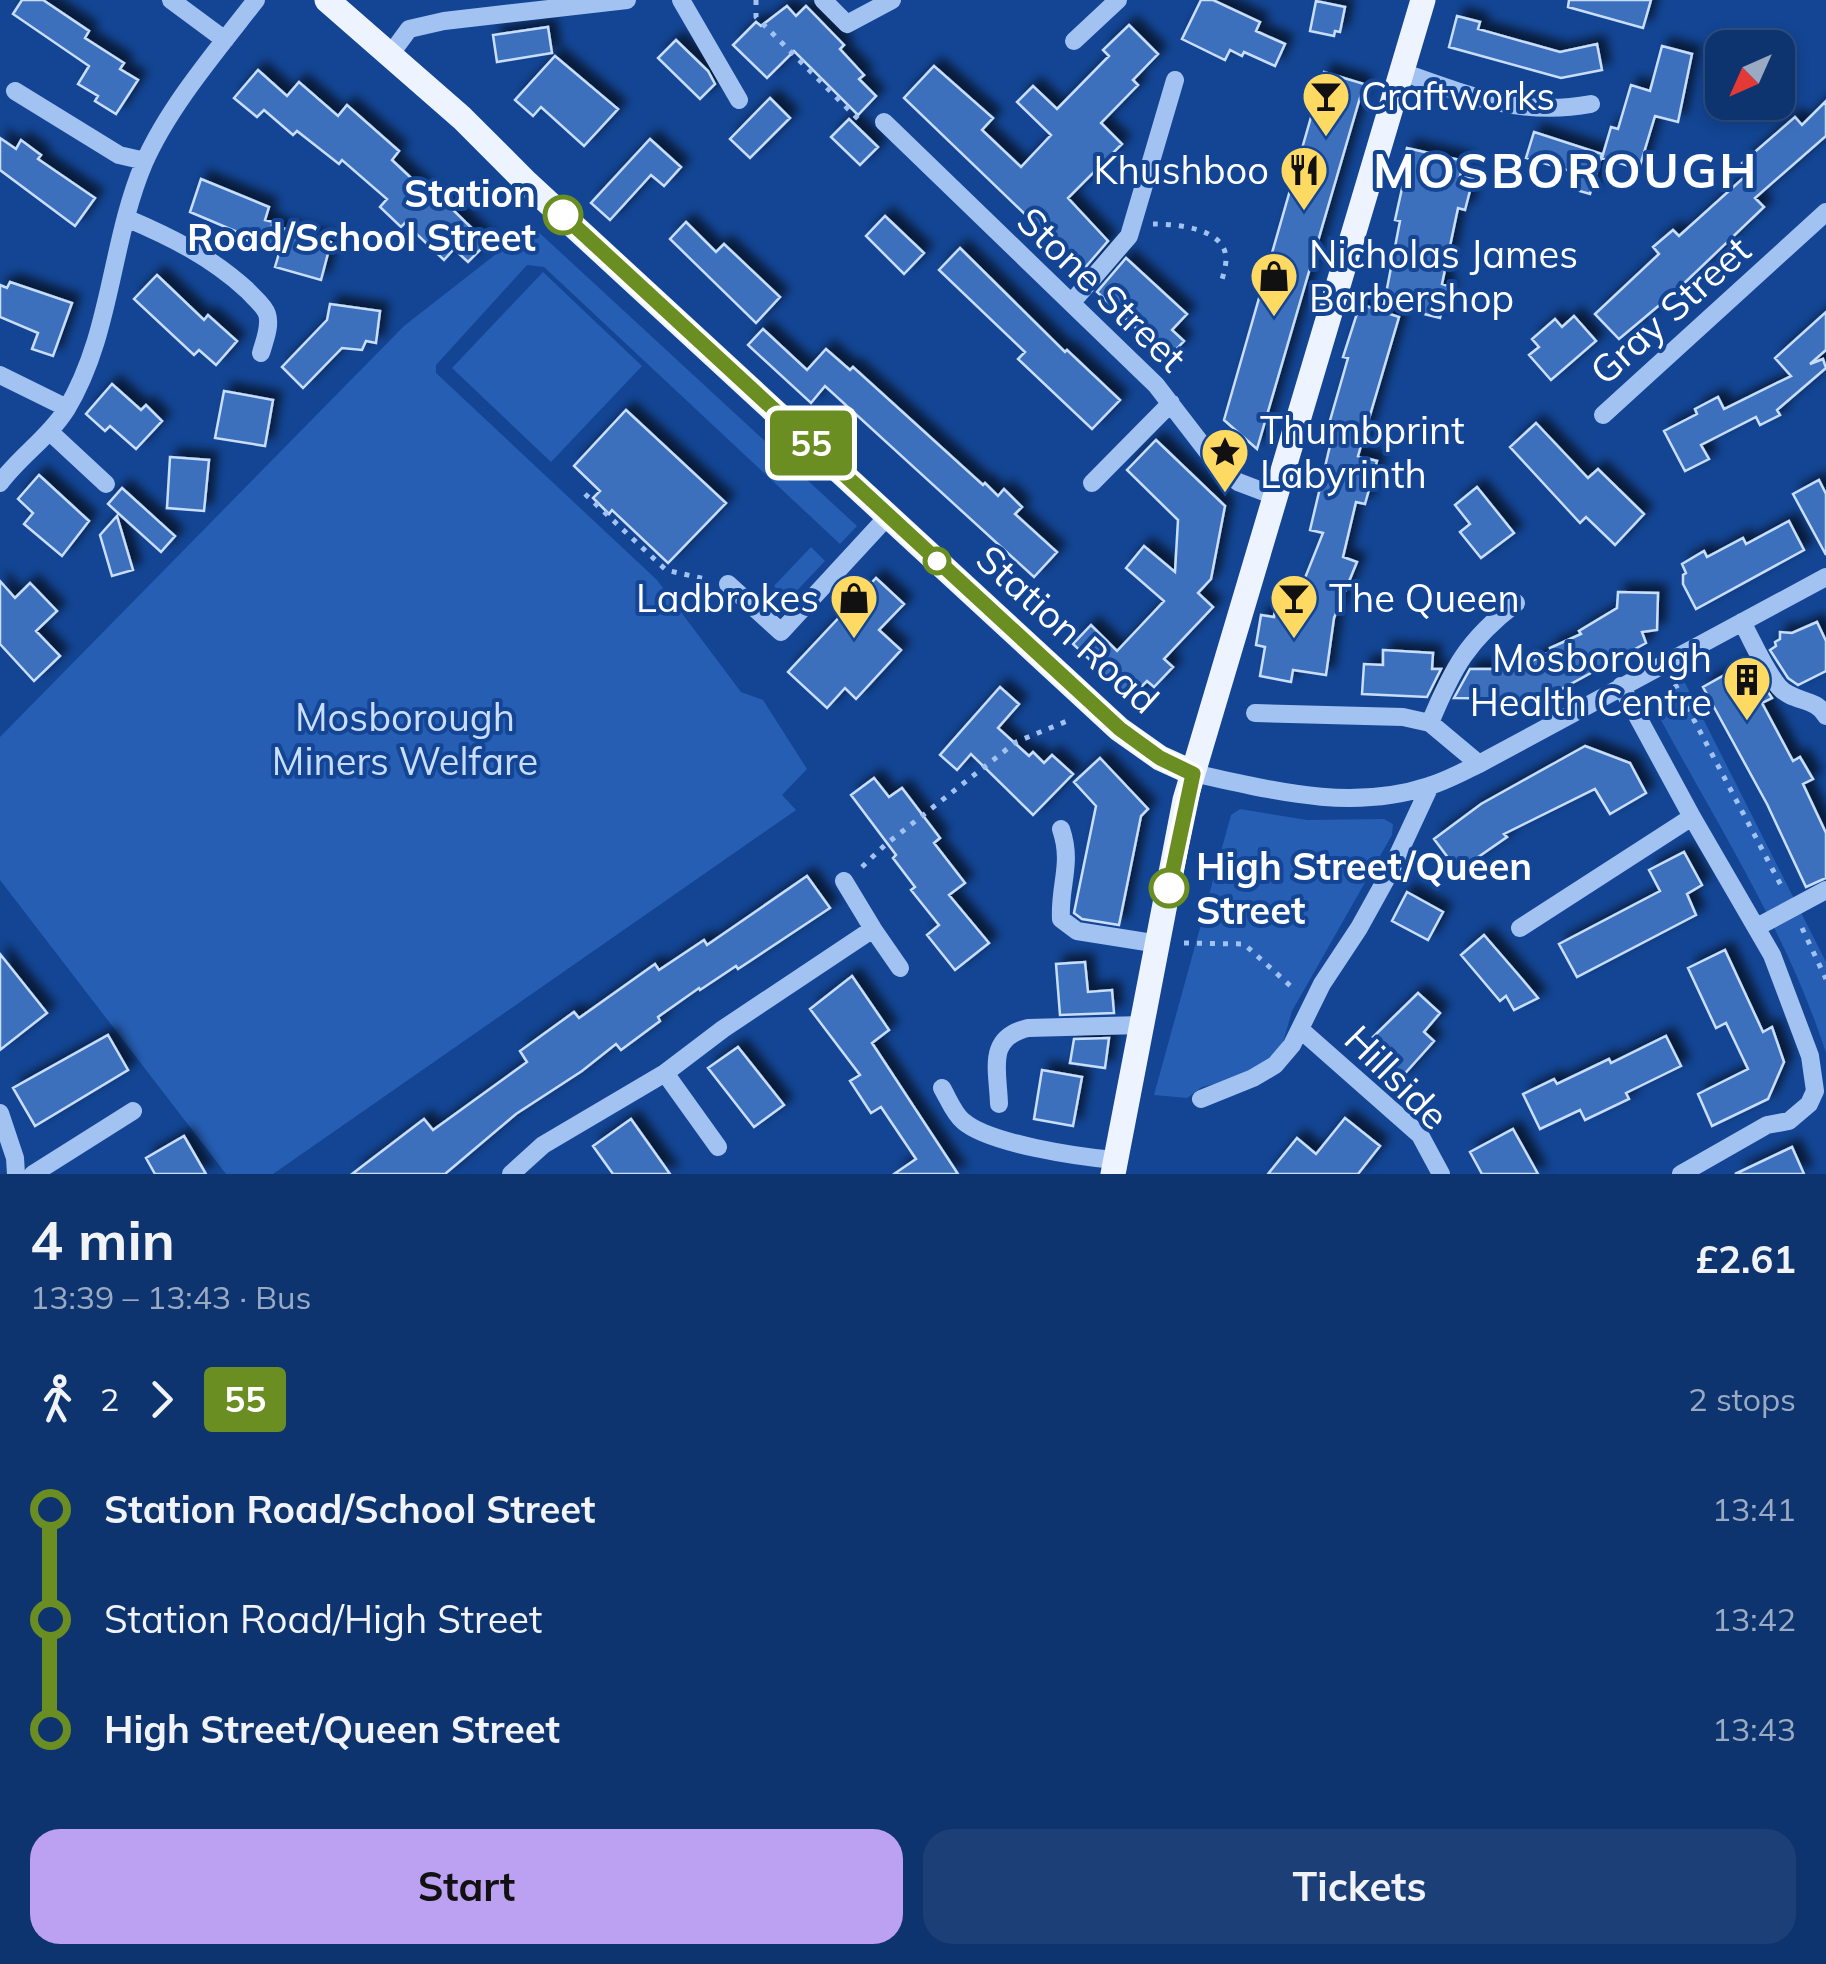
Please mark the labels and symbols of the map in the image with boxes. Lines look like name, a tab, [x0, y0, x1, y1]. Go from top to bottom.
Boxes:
north arrow	[1705, 30, 1795, 120]
bar icon: Craftworks	[1300, 70, 1352, 138]
place label: Craftworks	[1361, 72, 1555, 120]
district label: MOSBOROUGH	[1373, 140, 1759, 200]
restaurant icon: Khushboo	[1278, 144, 1330, 212]
place label: Khushboo	[1093, 146, 1269, 194]
place label: Station Road/School Street	[187, 169, 536, 261]
marker: Station Road/School Street	[544, 196, 582, 234]
street label: Stone Street	[1008, 197, 1196, 381]
street label: Gray Street	[1580, 226, 1760, 394]
place label: Nicholas James Barbershop	[1309, 230, 1578, 322]
shop icon: Nicholas James Barbershop	[1248, 250, 1300, 318]
place label: Thumbprint Labyrinth	[1260, 406, 1465, 498]
line badge: 55	[766, 410, 856, 476]
place icon: Thumbprint Labyrinth	[1199, 426, 1251, 494]
street label: Station Road	[967, 535, 1169, 723]
unlabelled marker	[924, 548, 950, 574]
shop icon: Ladbrokes	[828, 572, 880, 640]
bar icon: The Queen	[1268, 572, 1320, 640]
place label: Ladbrokes	[636, 574, 819, 622]
place label: The Queen	[1329, 574, 1520, 622]
place label: Mosborough Health Centre	[1470, 634, 1712, 726]
building icon: Mosborough Health Centre	[1721, 654, 1773, 722]
park label: Mosborough Miners Welfare	[272, 693, 538, 785]
place label: High Street/Queen Street	[1196, 842, 1532, 934]
marker: High Street/Queen Street	[1150, 869, 1188, 907]
street label: Hillside	[1335, 1015, 1459, 1139]

